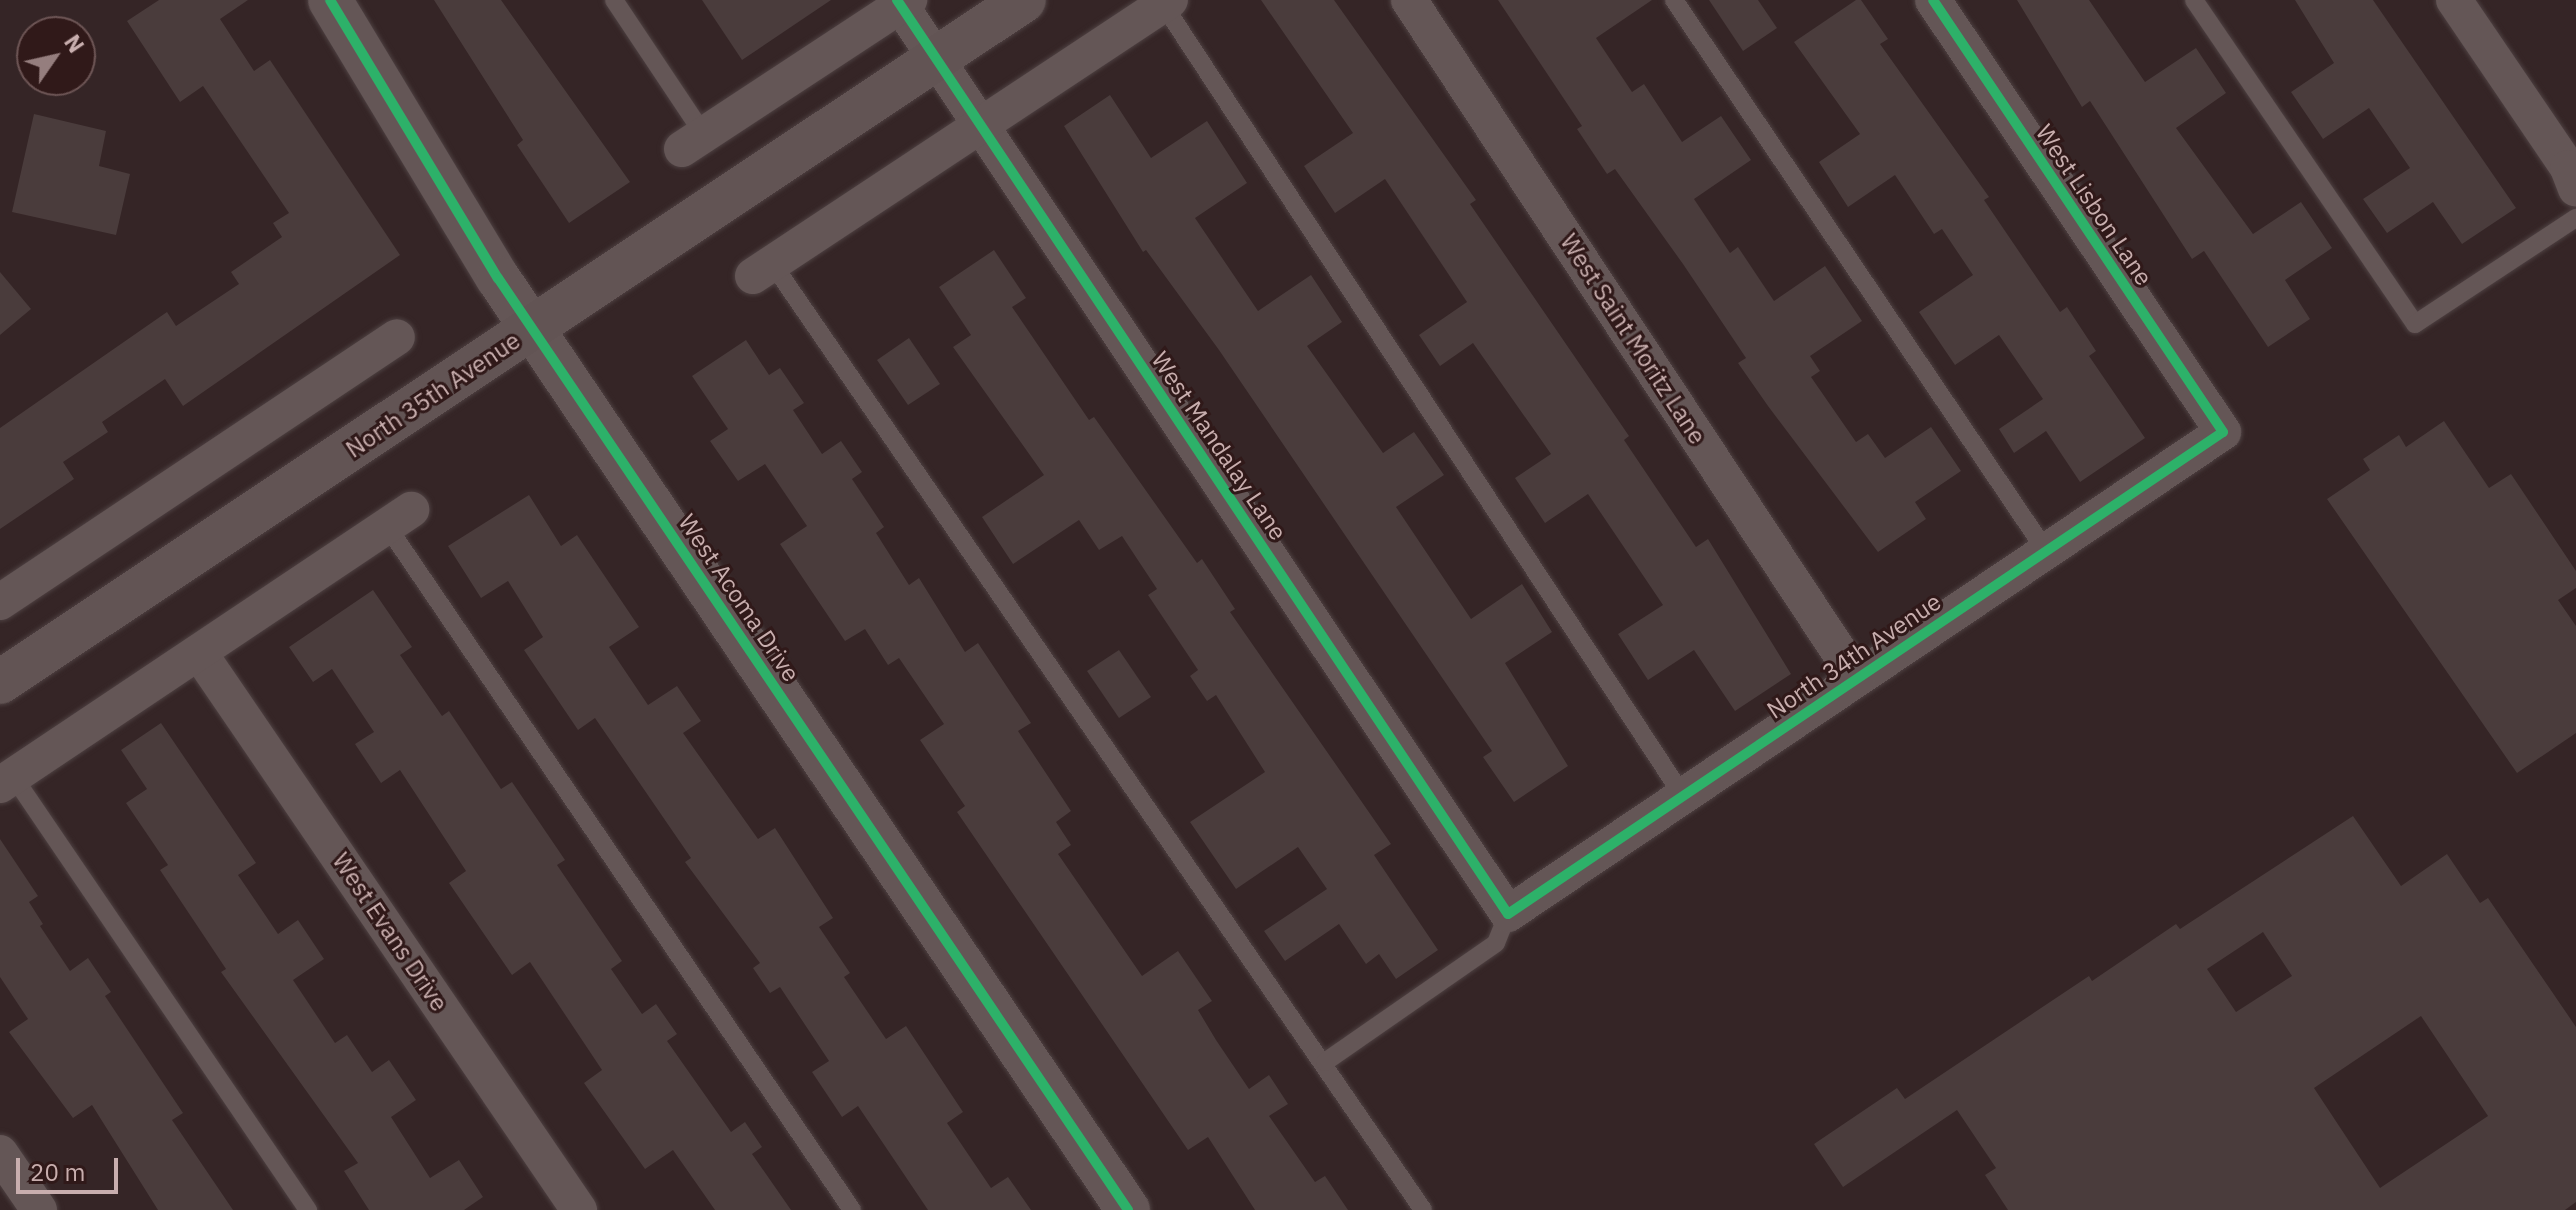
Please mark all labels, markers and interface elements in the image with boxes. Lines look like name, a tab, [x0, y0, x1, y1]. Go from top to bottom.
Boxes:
north arrow	[16, 16, 96, 96]
text: N	[58, 29, 91, 58]
street label: West Lisbon Lane	[2030, 119, 2158, 291]
street label: West Saint Moritz Lane	[1554, 228, 1712, 450]
street label: North 35th Avenue	[341, 326, 525, 464]
street label: West Mandalay Lane	[1145, 346, 1293, 546]
street label: West Acoma Drive	[672, 509, 806, 687]
street label: North 34th Avenue	[1762, 587, 1946, 725]
street label: West Evans Drive	[326, 847, 454, 1017]
scale bar	[20, 1142, 122, 1192]
text: 20 m	[30, 1156, 85, 1188]

